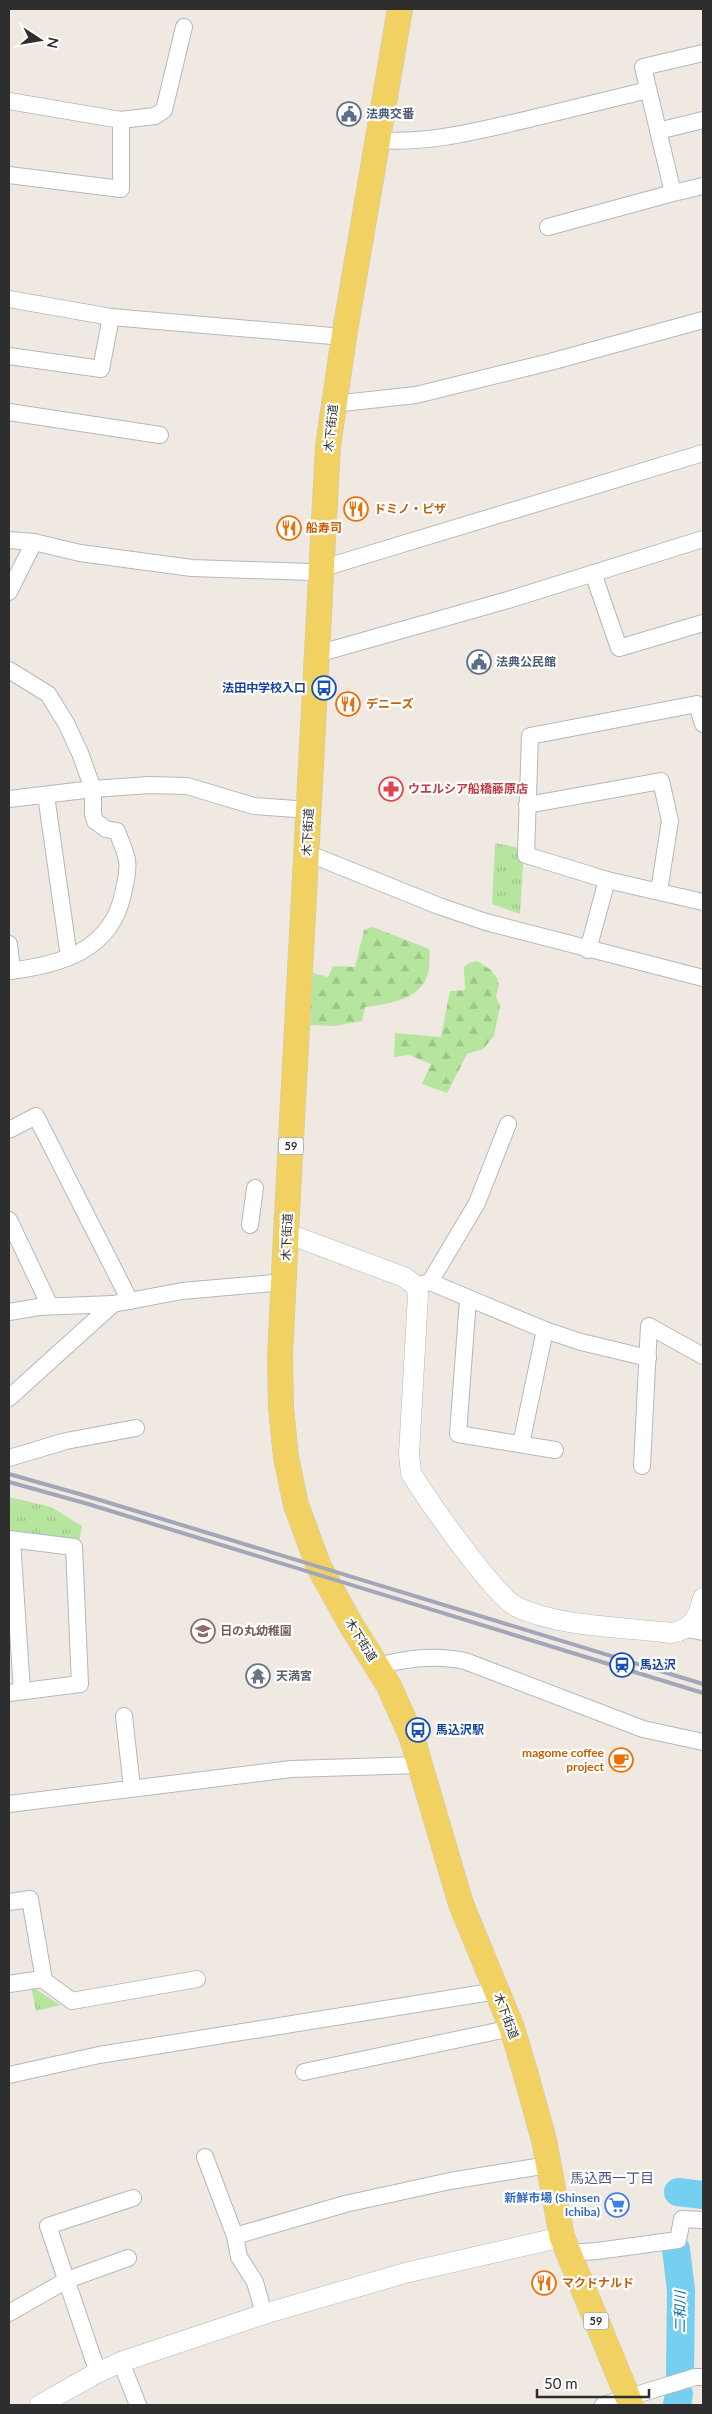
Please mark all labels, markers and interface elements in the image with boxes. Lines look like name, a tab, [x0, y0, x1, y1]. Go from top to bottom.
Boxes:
north arrow	[15, 15, 65, 65]
text: N	[44, 36, 63, 50]
public building icon: 法典交番	[336, 101, 362, 127]
place label: 法典交番	[366, 106, 415, 121]
street label: 木下街道	[321, 403, 340, 453]
restaurant icon: ドミノ・ピザ	[343, 496, 369, 522]
place label: ドミノ・ピザ	[374, 501, 446, 516]
restaurant icon: 船寿司	[276, 515, 302, 541]
place label: 船寿司	[306, 520, 342, 535]
public building icon: 法典公民館	[466, 649, 492, 675]
place label: 法典公民館	[496, 654, 556, 669]
bus stop icon: 法田中学校入口	[311, 675, 337, 701]
place label: 法田中学校入口	[222, 680, 306, 695]
restaurant icon: デニーズ	[335, 691, 361, 717]
place label: デニーズ	[366, 696, 413, 711]
pharmacy icon: ウエルシア船橋藤原店	[378, 776, 404, 802]
place label: ウエルシア船橋藤原店	[408, 781, 528, 796]
street label: 木下街道	[299, 808, 316, 856]
road number: 59	[278, 1138, 304, 1154]
street label: 木下街道	[278, 1213, 295, 1261]
street label: 木下街道	[342, 1615, 381, 1664]
school or university icon: 日の丸幼稚園	[190, 1618, 216, 1644]
place label: 日の丸幼稚園	[220, 1623, 292, 1638]
station icon: 馬込沢	[609, 1652, 635, 1678]
place label: 馬込沢	[640, 1657, 676, 1672]
temple icon: 天満宮	[245, 1663, 271, 1689]
place label: 天満宮	[276, 1668, 312, 1683]
bus stop icon: 馬込沢駅	[405, 1717, 431, 1743]
place label: 馬込沢駅	[436, 1722, 484, 1737]
place label: magome coffee project	[522, 1745, 605, 1774]
cafe icon: magome coffee project	[608, 1747, 634, 1773]
street label: 木下街道	[491, 1991, 522, 2041]
district label: 馬込西一丁目	[570, 2169, 654, 2186]
place label: 新鮮市場 (Shinsen Ichiba)	[504, 2190, 600, 2219]
supermarket icon: 新鮮市場 (Shinsen Ichiba)	[604, 2192, 630, 2218]
restaurant icon: マクドナルド	[531, 2270, 557, 2296]
place label: マクドナルド	[562, 2275, 634, 2290]
water label: 二和川	[671, 2289, 688, 2333]
road number: 59	[584, 2312, 608, 2330]
scale bar	[537, 2366, 650, 2398]
text: 50 m	[544, 2374, 578, 2392]

